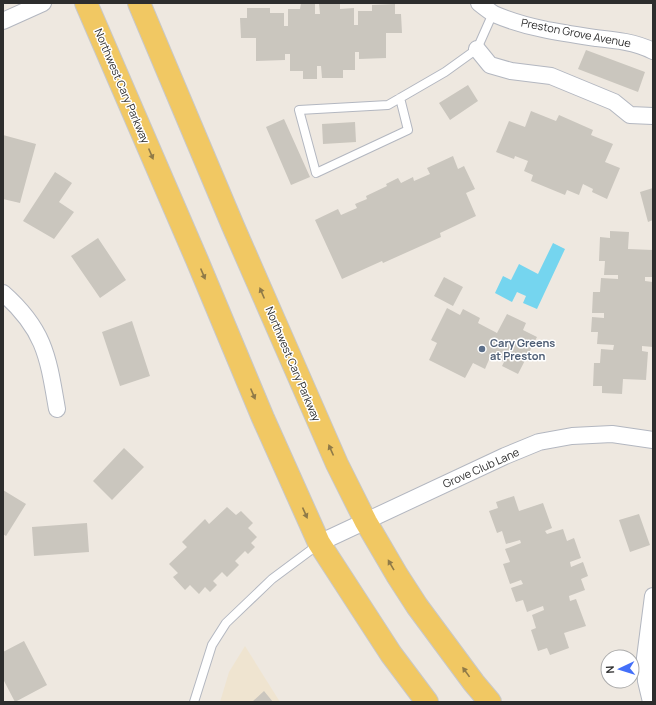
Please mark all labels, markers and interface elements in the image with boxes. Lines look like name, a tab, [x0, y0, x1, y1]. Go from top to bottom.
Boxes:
street label: Preston Grove Avenue	[520, 14, 633, 51]
street label: Northwest Cary Parkway	[91, 26, 154, 146]
one-way arrow	[148, 149, 154, 160]
one-way arrow	[200, 268, 206, 280]
one-way arrow	[259, 287, 265, 298]
street label: Northwest Cary Parkway	[262, 304, 325, 424]
place label: Cary Greens at Preston	[490, 335, 555, 363]
marker: Cary Greens at Preston	[477, 344, 487, 354]
one-way arrow	[250, 388, 256, 399]
one-way arrow	[327, 444, 333, 456]
street label: Grove Club Lane	[440, 444, 522, 491]
one-way arrow	[303, 507, 309, 519]
one-way arrow	[388, 559, 395, 571]
north arrow	[600, 649, 640, 689]
text: N	[602, 665, 617, 674]
one-way arrow	[462, 666, 470, 677]

